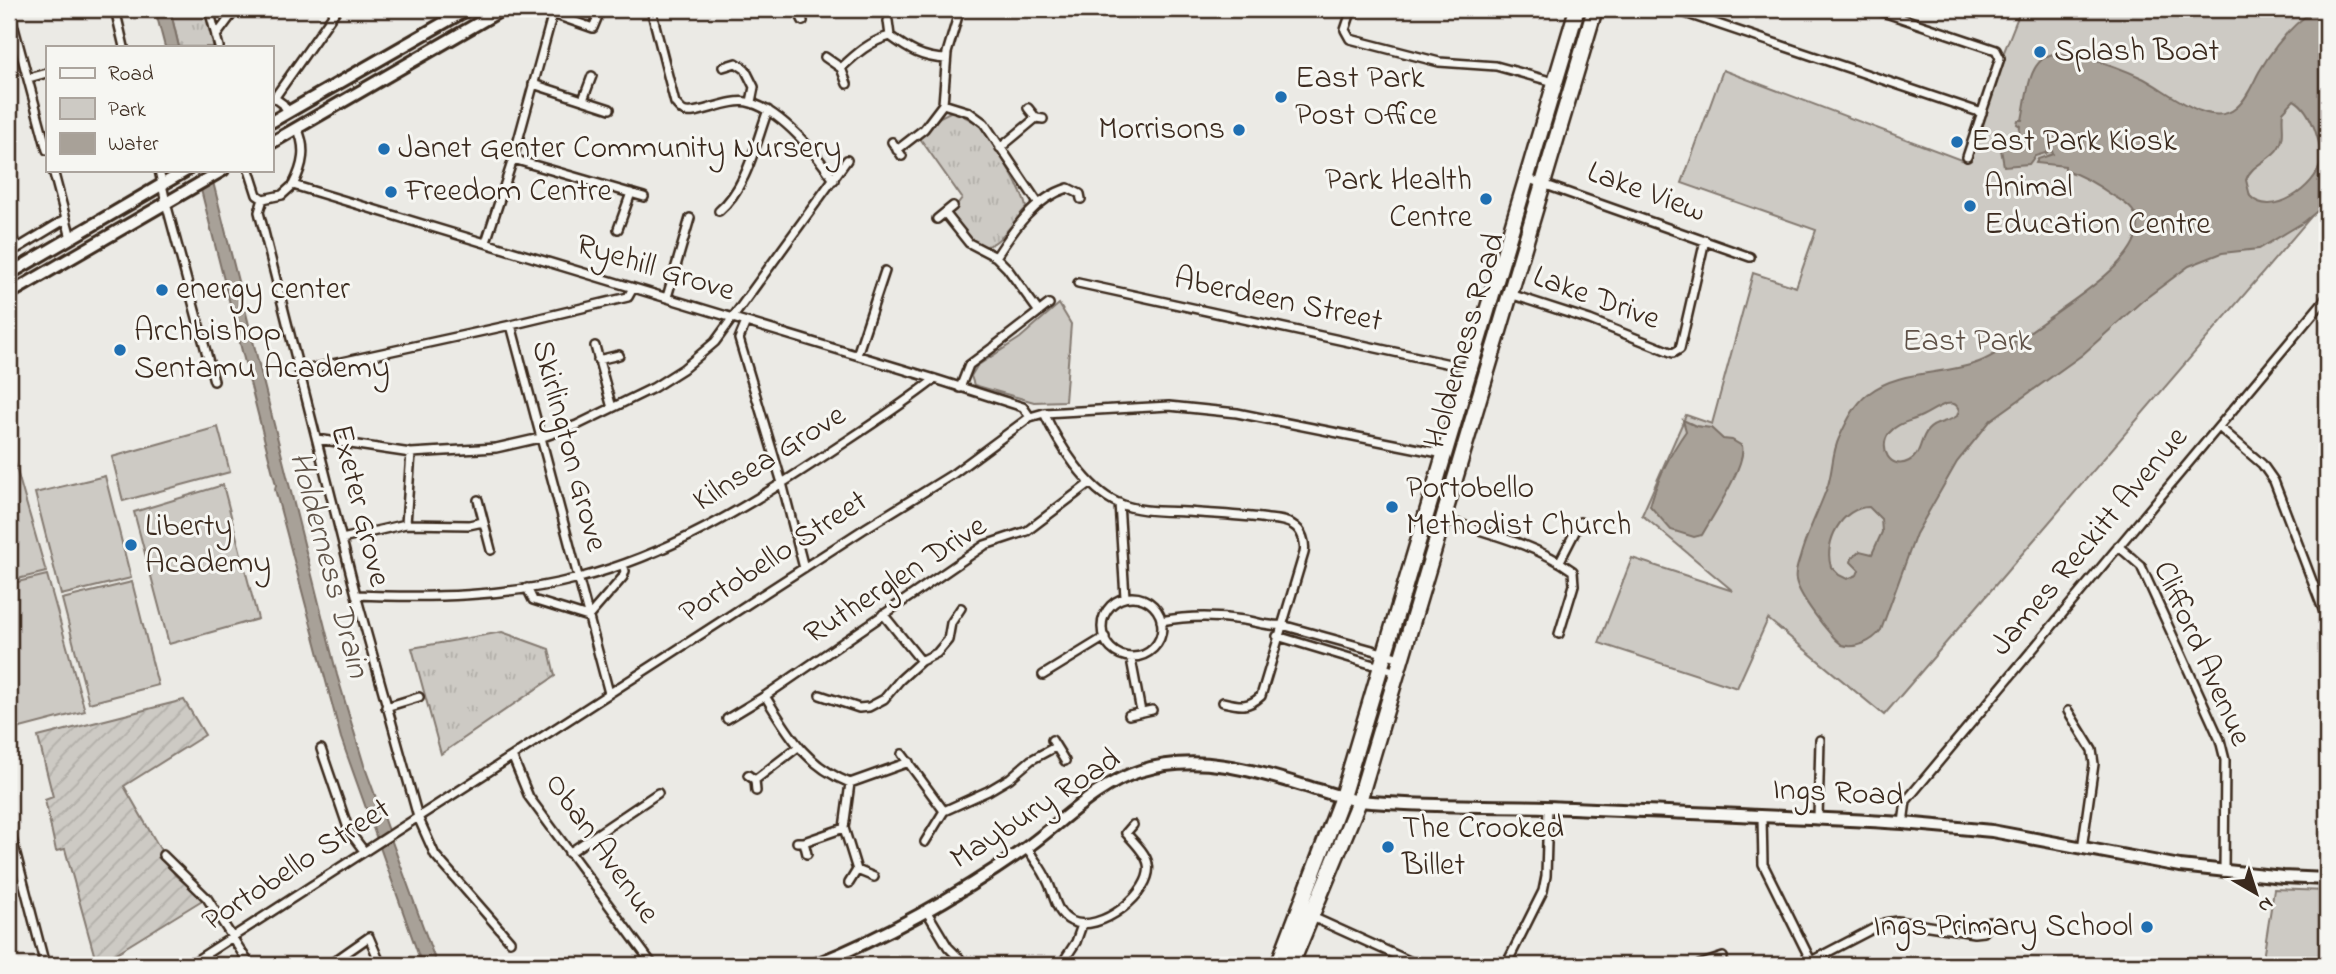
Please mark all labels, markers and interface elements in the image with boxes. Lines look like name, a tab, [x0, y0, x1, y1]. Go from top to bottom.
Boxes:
place label: Splash Boat	[2054, 29, 2220, 76]
marker: Splash Boat	[2032, 44, 2048, 60]
legend	[46, 46, 273, 172]
place label: East Park Post Office	[1295, 56, 1438, 140]
text: Road	[108, 60, 154, 90]
marker: East Park Post Office	[1273, 89, 1289, 105]
text: Park	[108, 96, 147, 126]
place label: Morrisons	[1098, 107, 1225, 154]
place label: East Park Kiosk	[1971, 119, 2178, 166]
marker: Morrisons	[1231, 122, 1247, 138]
place label: Janet Genter Community Nursery	[398, 126, 841, 173]
text: Water	[108, 130, 159, 160]
marker: East Park Kiosk	[1949, 134, 1965, 150]
marker: Janet Genter Community Nursery	[376, 141, 392, 157]
street label: Lake View	[1580, 150, 1712, 236]
place label: Park Health Centre	[1325, 158, 1473, 242]
place label: Animal Education Centre	[1984, 165, 2211, 249]
place label: Freedom Centre	[404, 169, 613, 216]
marker: Freedom Centre	[383, 184, 399, 200]
marker: Park Health Centre	[1478, 191, 1494, 207]
marker: Animal Education Centre	[1962, 198, 1978, 214]
street label: Ryehill Grove	[570, 223, 741, 316]
street label: Holderness Road	[1413, 228, 1519, 454]
street label: Lake Drive	[1526, 254, 1667, 344]
street label: Aberdeen Street	[1169, 256, 1387, 346]
place label: energy center	[176, 267, 350, 314]
marker: energy center	[154, 282, 170, 298]
place label: Archbishop Sentamu Academy	[134, 309, 390, 393]
park label: East Park	[1902, 319, 2033, 366]
street label: Skirlington Grove	[517, 335, 619, 558]
marker: Archbishop Sentamu Academy	[112, 342, 128, 358]
street label: Kilnsea Grove	[684, 393, 856, 525]
street label: James Reckitt Avenue	[1980, 416, 2201, 667]
street label: Exeter Grove	[316, 420, 402, 593]
water label: Holderness Drain	[275, 447, 382, 685]
place label: Portobello Methodist Church	[1406, 466, 1631, 550]
street label: Portobello Street	[670, 479, 878, 637]
marker: Portobello Methodist Church	[1384, 499, 1400, 515]
place label: Liberty Academy	[145, 504, 271, 588]
street label: Rutherglen Drive	[795, 504, 997, 658]
marker: Liberty Academy	[123, 537, 139, 553]
street label: Clifford Avenue	[2139, 554, 2263, 755]
street label: Maybury Road	[941, 737, 1131, 883]
street label: Oban Avenue	[532, 764, 671, 935]
street label: Ings Road	[1771, 767, 1905, 821]
street label: Portobello Street	[193, 787, 401, 945]
place label: The Crooked Billet	[1401, 806, 1564, 890]
marker: The Crooked Billet	[1380, 839, 1396, 855]
north arrow	[2220, 858, 2290, 928]
text: N	[2252, 890, 2279, 919]
place label: Ings Primary School	[1873, 904, 2133, 951]
marker: Ings Primary School	[2139, 919, 2155, 935]

